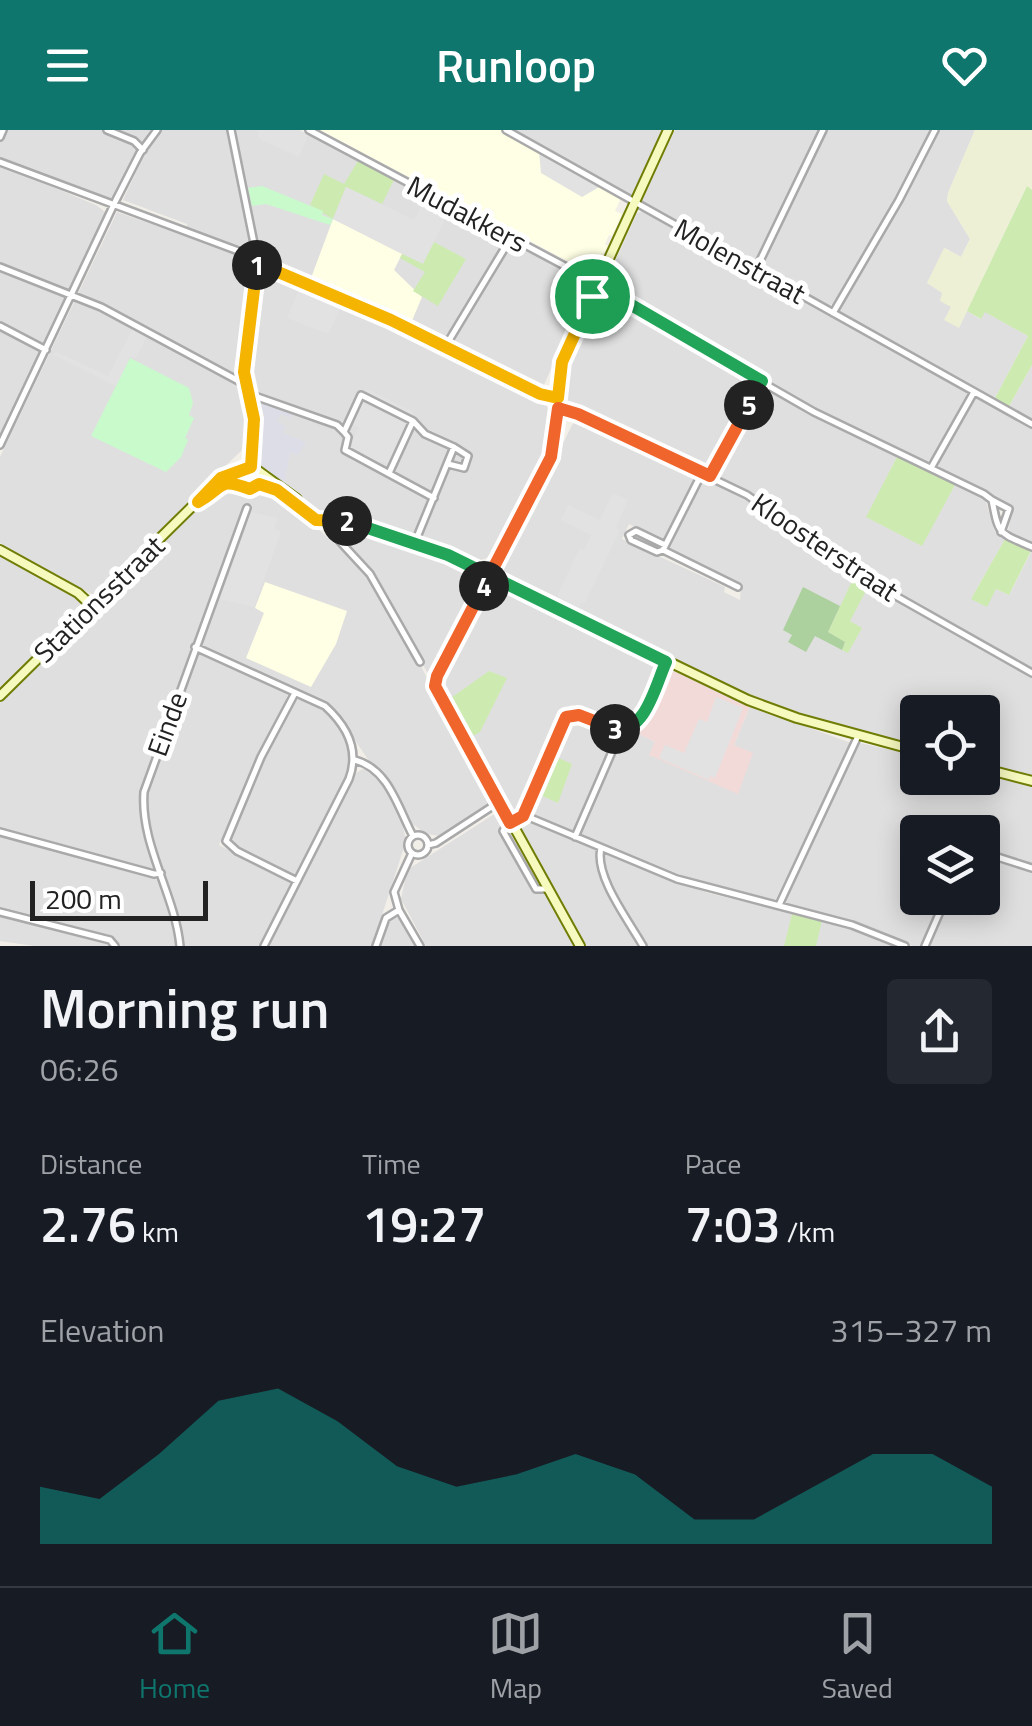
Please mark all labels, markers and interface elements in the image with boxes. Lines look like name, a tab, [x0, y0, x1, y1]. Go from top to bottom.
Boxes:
text: Runloop	[436, 31, 596, 99]
icon: menu	[40, 38, 95, 93]
icon: heart	[937, 38, 992, 93]
street label: Mudakkers	[400, 164, 535, 263]
street label: Molenstraat	[667, 207, 814, 314]
pin: 1	[232, 240, 282, 290]
text: 1	[249, 243, 265, 286]
pin	[550, 254, 635, 339]
icon: arrive	[565, 269, 620, 324]
pin: 5	[724, 380, 774, 430]
text: 5	[741, 383, 757, 426]
street label: Kloosterstraat	[743, 481, 908, 612]
pin: 2	[322, 496, 372, 546]
text: 2	[339, 499, 355, 542]
street label: Stationsstraat	[23, 525, 174, 672]
pin: 4	[459, 561, 509, 611]
text: 4	[476, 564, 492, 607]
street label: Einde	[135, 686, 198, 762]
map controls	[900, 695, 1000, 915]
button: locate	[900, 695, 1000, 795]
pin: 3	[590, 704, 640, 754]
text: 3	[607, 707, 623, 750]
button: layers	[900, 815, 1000, 915]
scale bar	[30, 876, 208, 920]
text: 200 m	[45, 877, 122, 920]
text: Morning run	[40, 966, 329, 1049]
button: share	[887, 979, 992, 1084]
text: 06:26	[40, 1045, 119, 1093]
text: Distance	[40, 1142, 142, 1185]
text: Time	[362, 1142, 421, 1185]
text: Pace	[685, 1142, 741, 1185]
text: 2.76	[40, 1185, 136, 1261]
text: 19:27	[362, 1185, 486, 1261]
text: 7:03	[685, 1185, 781, 1261]
text: km	[136, 1210, 179, 1253]
text: /km	[781, 1210, 835, 1253]
text: Elevation	[40, 1306, 164, 1354]
text: 315–327 m	[830, 1306, 992, 1354]
tab: Home	[139, 1606, 210, 1709]
tab: Map	[488, 1606, 543, 1709]
tab: Saved	[822, 1606, 893, 1709]

